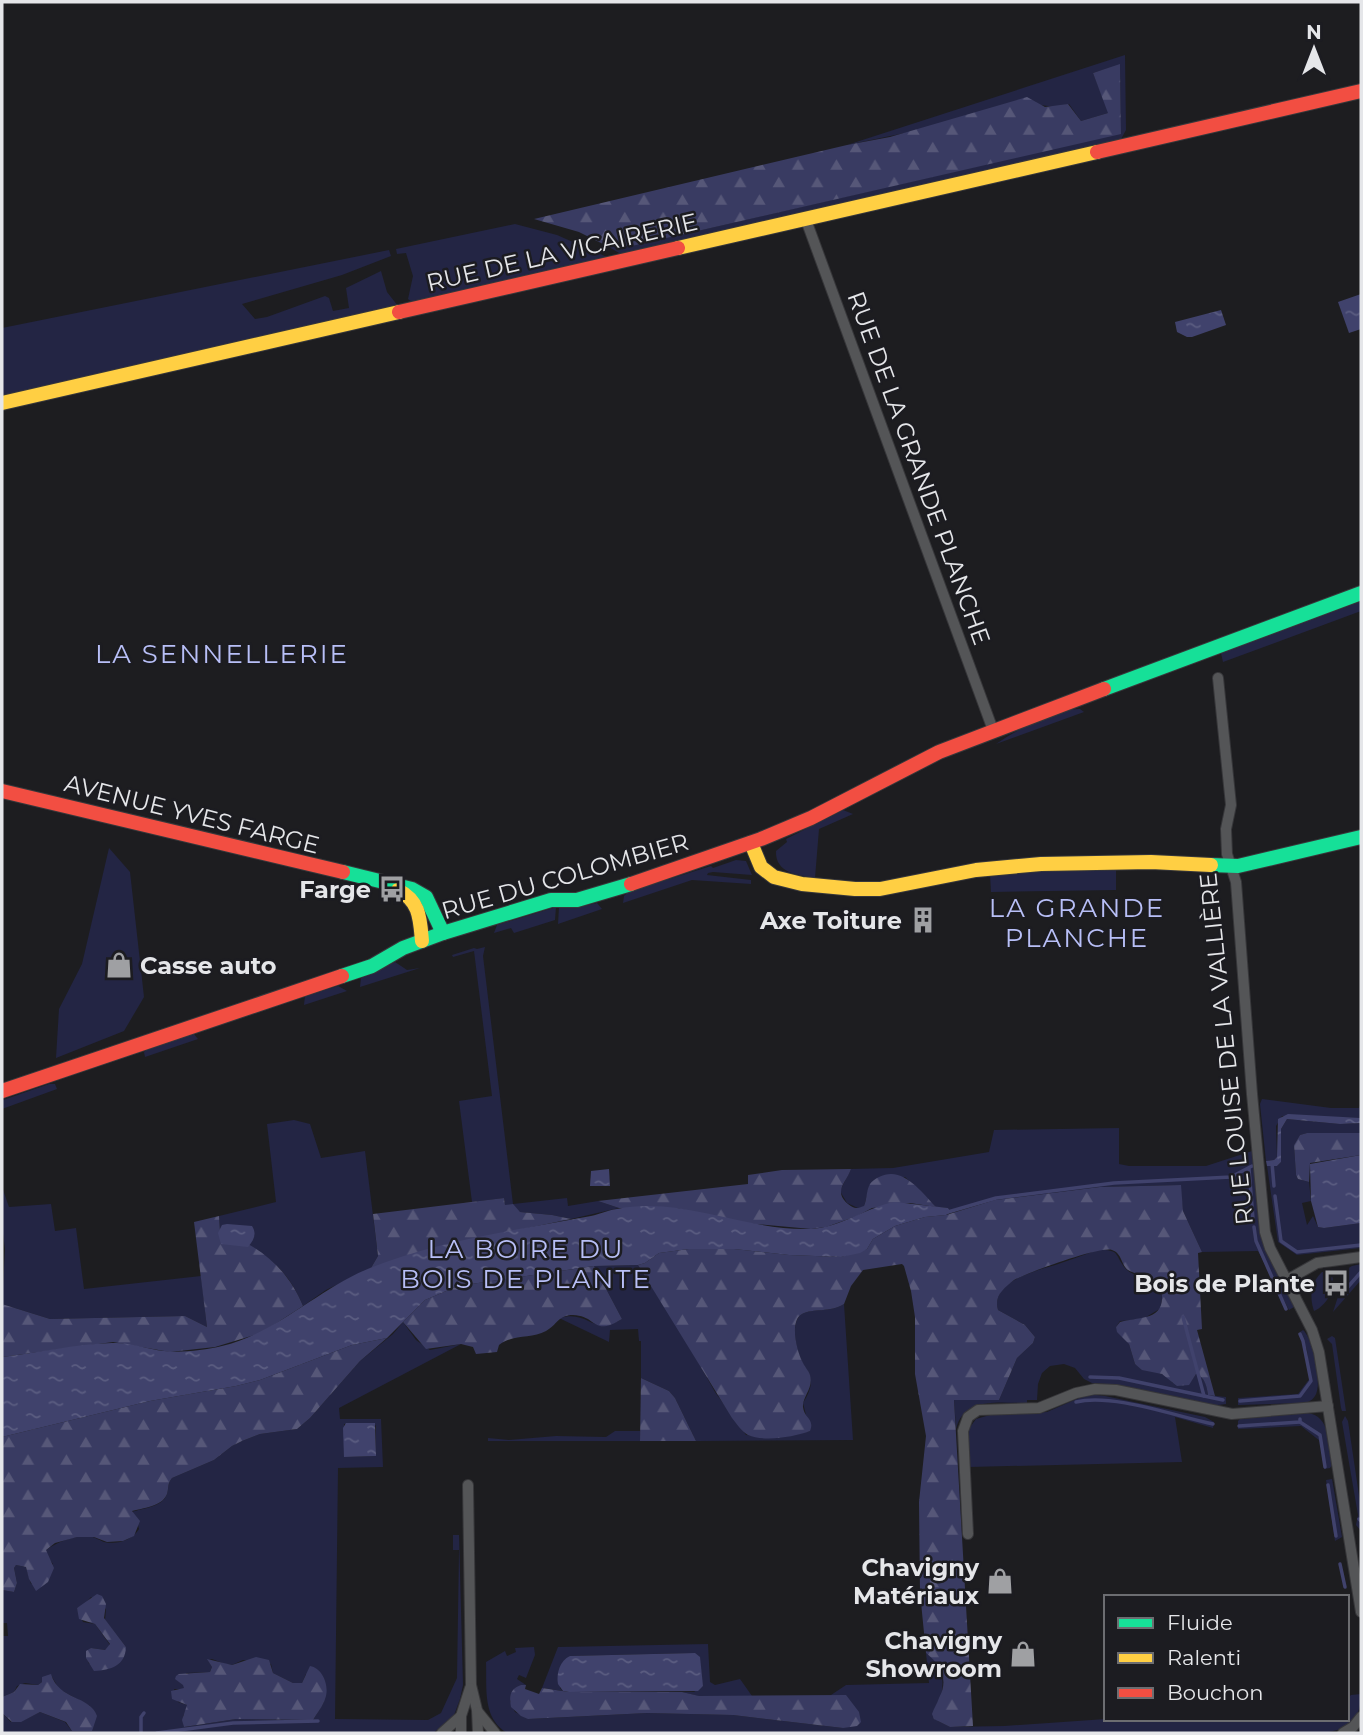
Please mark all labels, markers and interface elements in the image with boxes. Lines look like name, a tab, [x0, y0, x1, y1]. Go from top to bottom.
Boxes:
north arrow	[1279, 14, 1349, 84]
text: N	[1306, 21, 1322, 44]
street label: RUE DE LA VICAIRERIE	[424, 207, 700, 297]
street label: RUE DE LA GRANDE PLANCHE	[841, 287, 997, 649]
district label: LA SENNELLERIE	[95, 638, 349, 670]
street label: AVENUE YVES FARGE	[62, 768, 322, 860]
street label: RUE DU COLOMBIER	[438, 827, 692, 925]
street label: RUE LOUISE DE LA VALLIÈRE	[1193, 872, 1259, 1226]
bus stop icon: Farge	[377, 874, 407, 904]
place label: Farge	[299, 875, 371, 904]
district label: LA GRANDE PLANCHE	[989, 892, 1165, 954]
building icon: Axe Toiture	[908, 905, 938, 935]
place label: Axe Toiture	[759, 906, 902, 935]
shop icon: Casse auto	[104, 950, 134, 980]
place label: Casse auto	[140, 951, 277, 980]
district label: LA BOIRE DU BOIS DE PLANTE	[400, 1233, 652, 1295]
bus stop icon: Bois de Plante	[1321, 1268, 1351, 1298]
place label: Bois de Plante	[1134, 1269, 1315, 1298]
place label: Chavigny Matériaux	[853, 1553, 980, 1610]
shop icon: Chavigny Matériaux	[985, 1566, 1015, 1596]
legend	[1104, 1595, 1349, 1721]
text: Fluide	[1167, 1610, 1233, 1635]
place label: Chavigny Showroom	[865, 1626, 1003, 1683]
shop icon: Chavigny Showroom	[1008, 1639, 1038, 1669]
text: Ralenti	[1167, 1645, 1241, 1670]
text: Bouchon	[1167, 1680, 1263, 1705]

